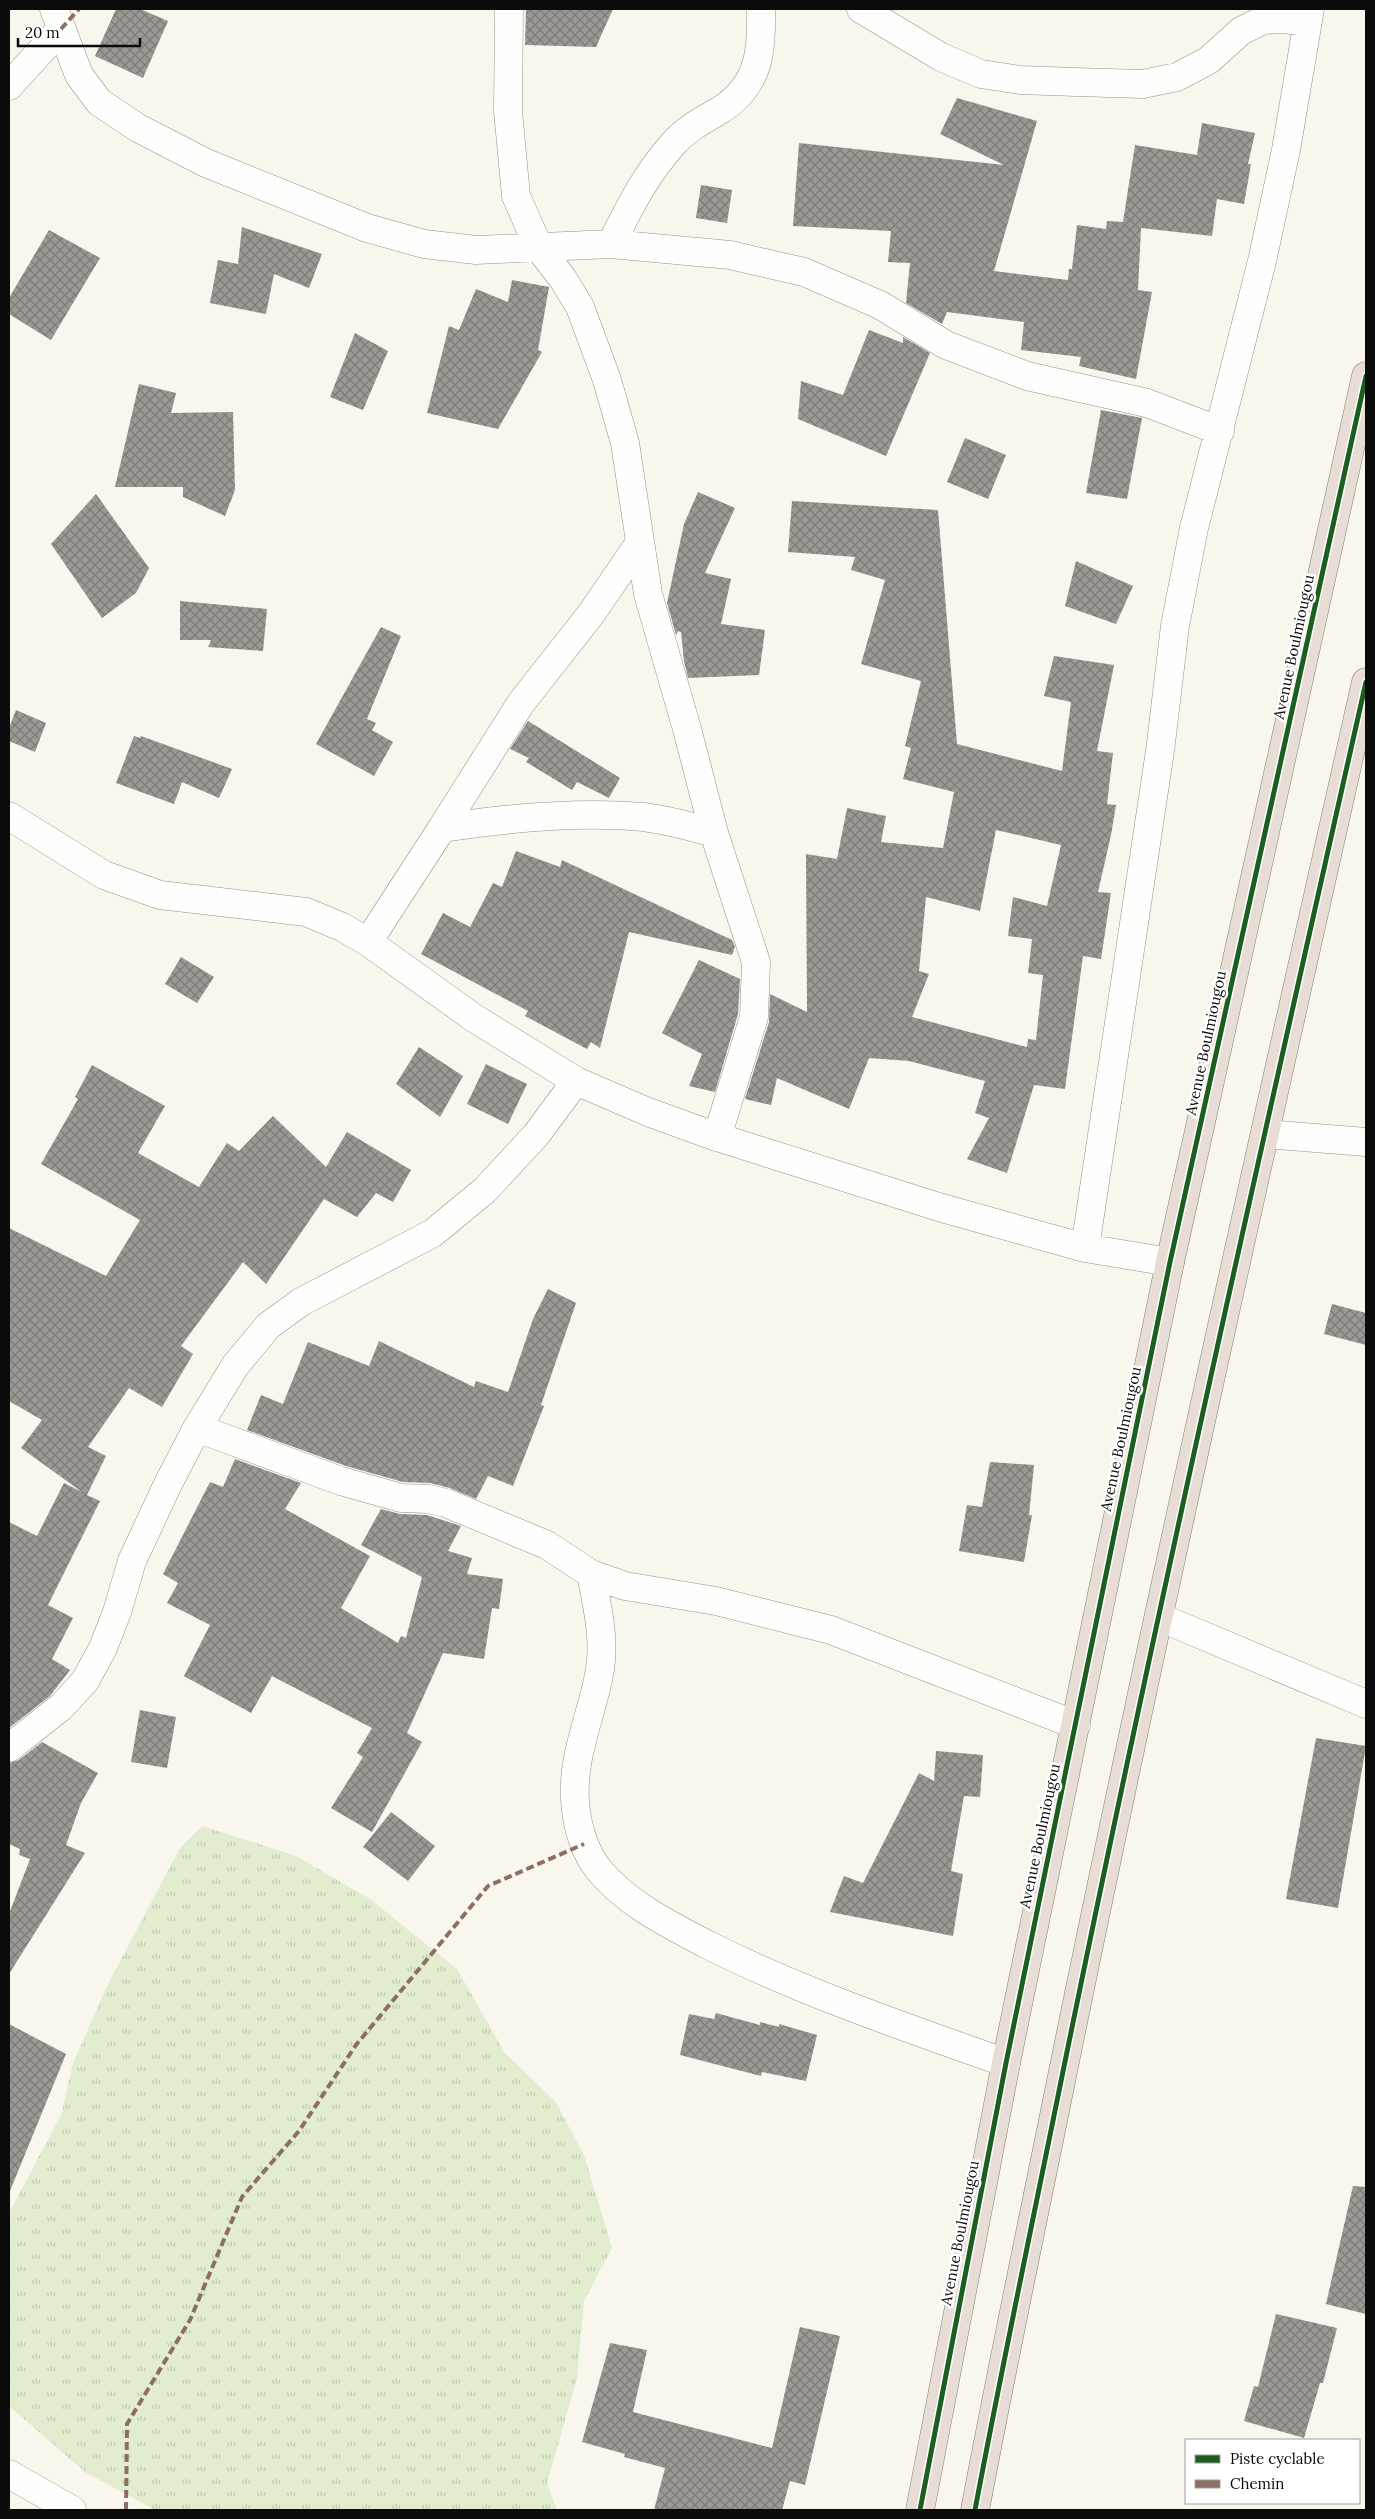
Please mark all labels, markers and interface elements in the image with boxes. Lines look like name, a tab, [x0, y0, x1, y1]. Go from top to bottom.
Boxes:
scale bar	[18, 15, 140, 47]
text: 20 m	[25, 23, 60, 42]
street label: Avenue Boulmiougou	[1269, 573, 1318, 722]
street label: Avenue Boulmiougou	[1181, 969, 1230, 1118]
street label: Avenue Boulmiougou	[1096, 1365, 1145, 1514]
street label: Avenue Boulmiougou	[1015, 1762, 1064, 1911]
street label: Avenue Boulmiougou	[936, 2159, 983, 2308]
legend	[1185, 2439, 1360, 2504]
text: Piste cyclable	[1230, 2449, 1325, 2468]
text: Chemin	[1230, 2474, 1284, 2493]

